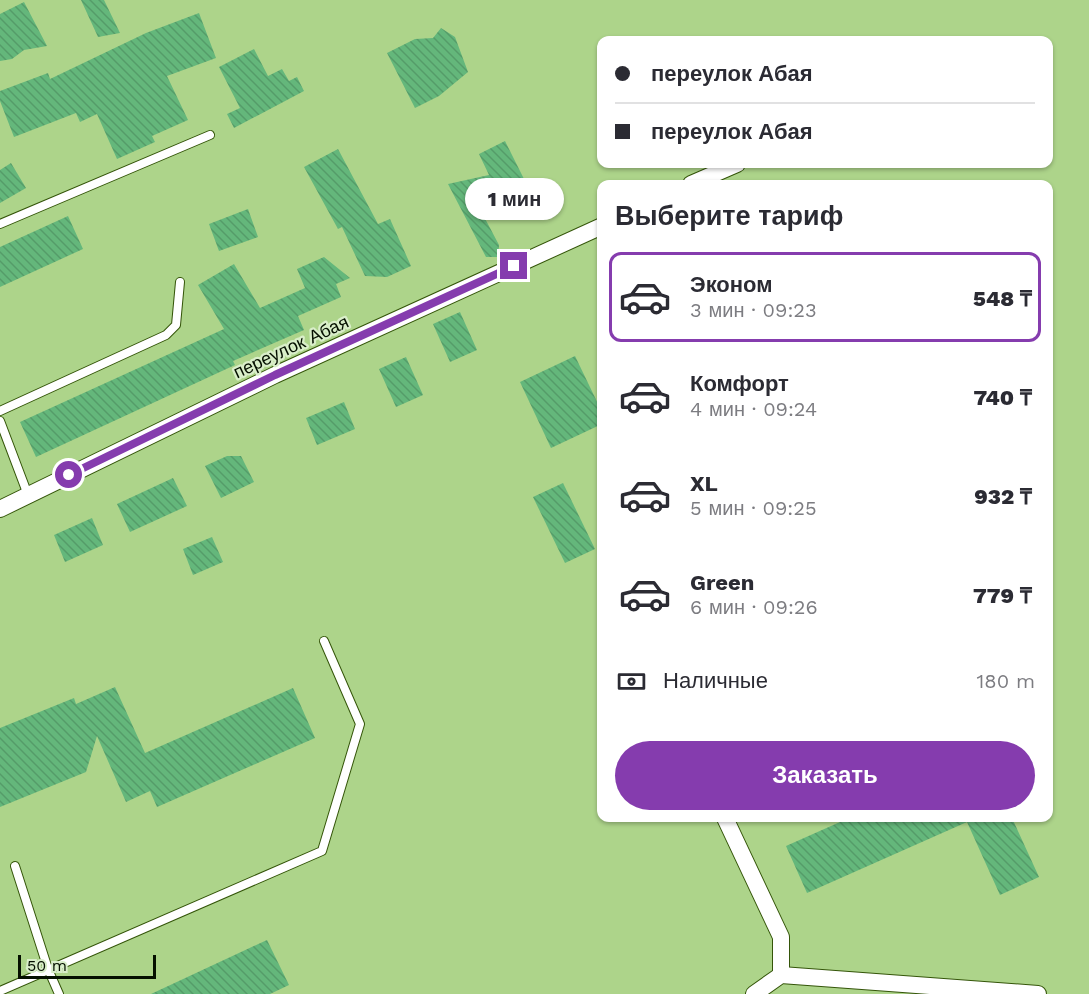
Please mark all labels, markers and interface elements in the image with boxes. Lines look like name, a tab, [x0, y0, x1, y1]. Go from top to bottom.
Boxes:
text: переулок Абая	[651, 61, 813, 86]
text: переулок Абая	[651, 119, 813, 144]
callout: 1 мин	[464, 179, 564, 221]
text: 1 мин	[488, 187, 541, 211]
text: Выберите тариф	[615, 200, 843, 232]
route end	[500, 252, 527, 279]
icon: car	[618, 270, 672, 324]
text: Эконом	[690, 272, 773, 297]
text: 548 ₸	[973, 286, 1032, 311]
text: 3 мин · 09:23	[690, 298, 817, 322]
street label: переулок Абая	[230, 311, 352, 382]
icon: car	[618, 369, 672, 423]
text: Комфорт	[690, 371, 789, 396]
text: 740 ₸	[974, 385, 1032, 410]
text: 4 мин · 09:24	[690, 397, 817, 421]
route start	[55, 461, 82, 488]
icon: car	[618, 468, 672, 522]
text: XL	[690, 471, 718, 496]
text: 932 ₸	[974, 484, 1032, 509]
text: 5 мин · 09:25	[690, 496, 817, 520]
icon: car	[618, 567, 672, 621]
text: Green	[690, 570, 754, 595]
text: 779 ₸	[973, 583, 1032, 608]
text: 6 мин · 09:26	[690, 595, 818, 619]
icon: cash	[615, 665, 648, 698]
text: Наличные	[663, 668, 768, 693]
text: 180 m	[977, 669, 1035, 693]
button: Заказать	[615, 741, 1035, 810]
scale bar	[18, 952, 156, 980]
text: 50 m	[27, 956, 67, 975]

